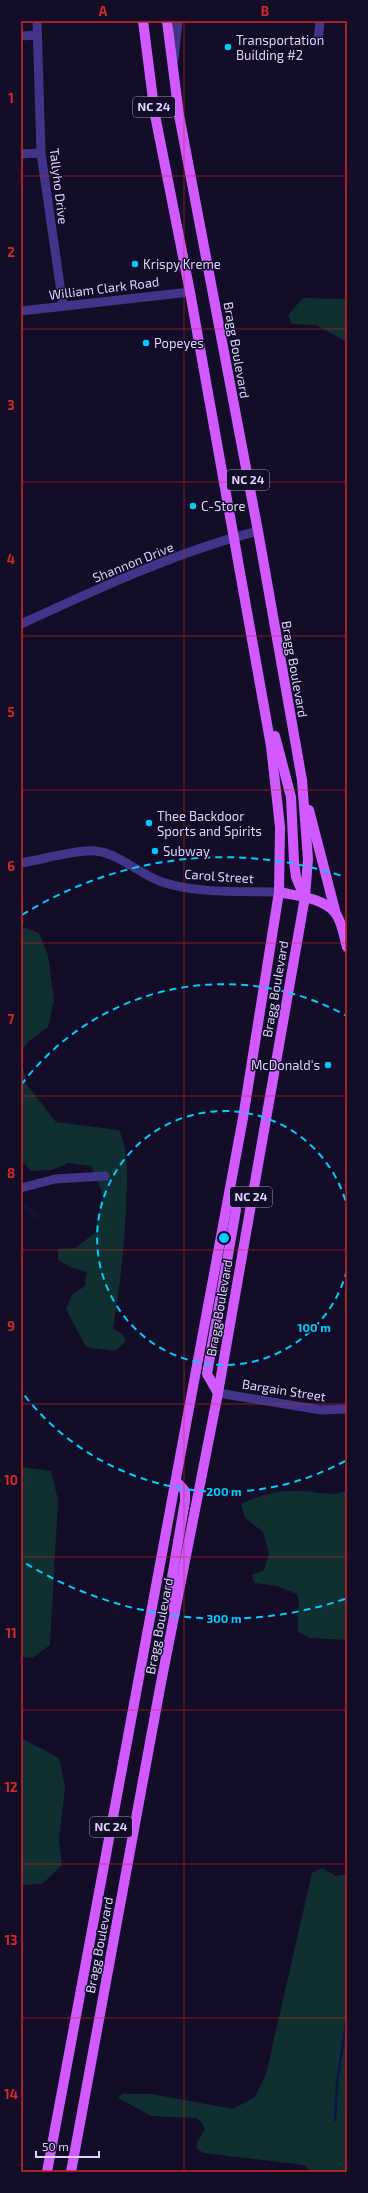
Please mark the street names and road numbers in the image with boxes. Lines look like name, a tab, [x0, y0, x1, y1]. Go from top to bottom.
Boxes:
road number: NC 24	[133, 97, 175, 117]
street label: Tallyho Drive	[46, 147, 72, 225]
street label: William Clark Road	[48, 273, 160, 303]
street label: Bragg Boulevard	[221, 300, 253, 400]
road number: NC 24	[227, 470, 269, 490]
street label: Shannon Drive	[90, 539, 176, 585]
street label: Bragg Boulevard	[279, 619, 311, 719]
street label: Carol Street	[184, 866, 254, 886]
street label: Bragg Boulevard	[259, 939, 291, 1039]
road number: NC 24	[230, 1187, 272, 1207]
street label: Bragg Boulevard	[203, 1258, 235, 1358]
street label: Bargain Street	[241, 1375, 327, 1405]
street label: Bragg Boulevard	[142, 1576, 176, 1676]
road number: NC 24	[90, 1817, 132, 1837]
street label: Bragg Boulevard	[82, 1895, 116, 1995]

